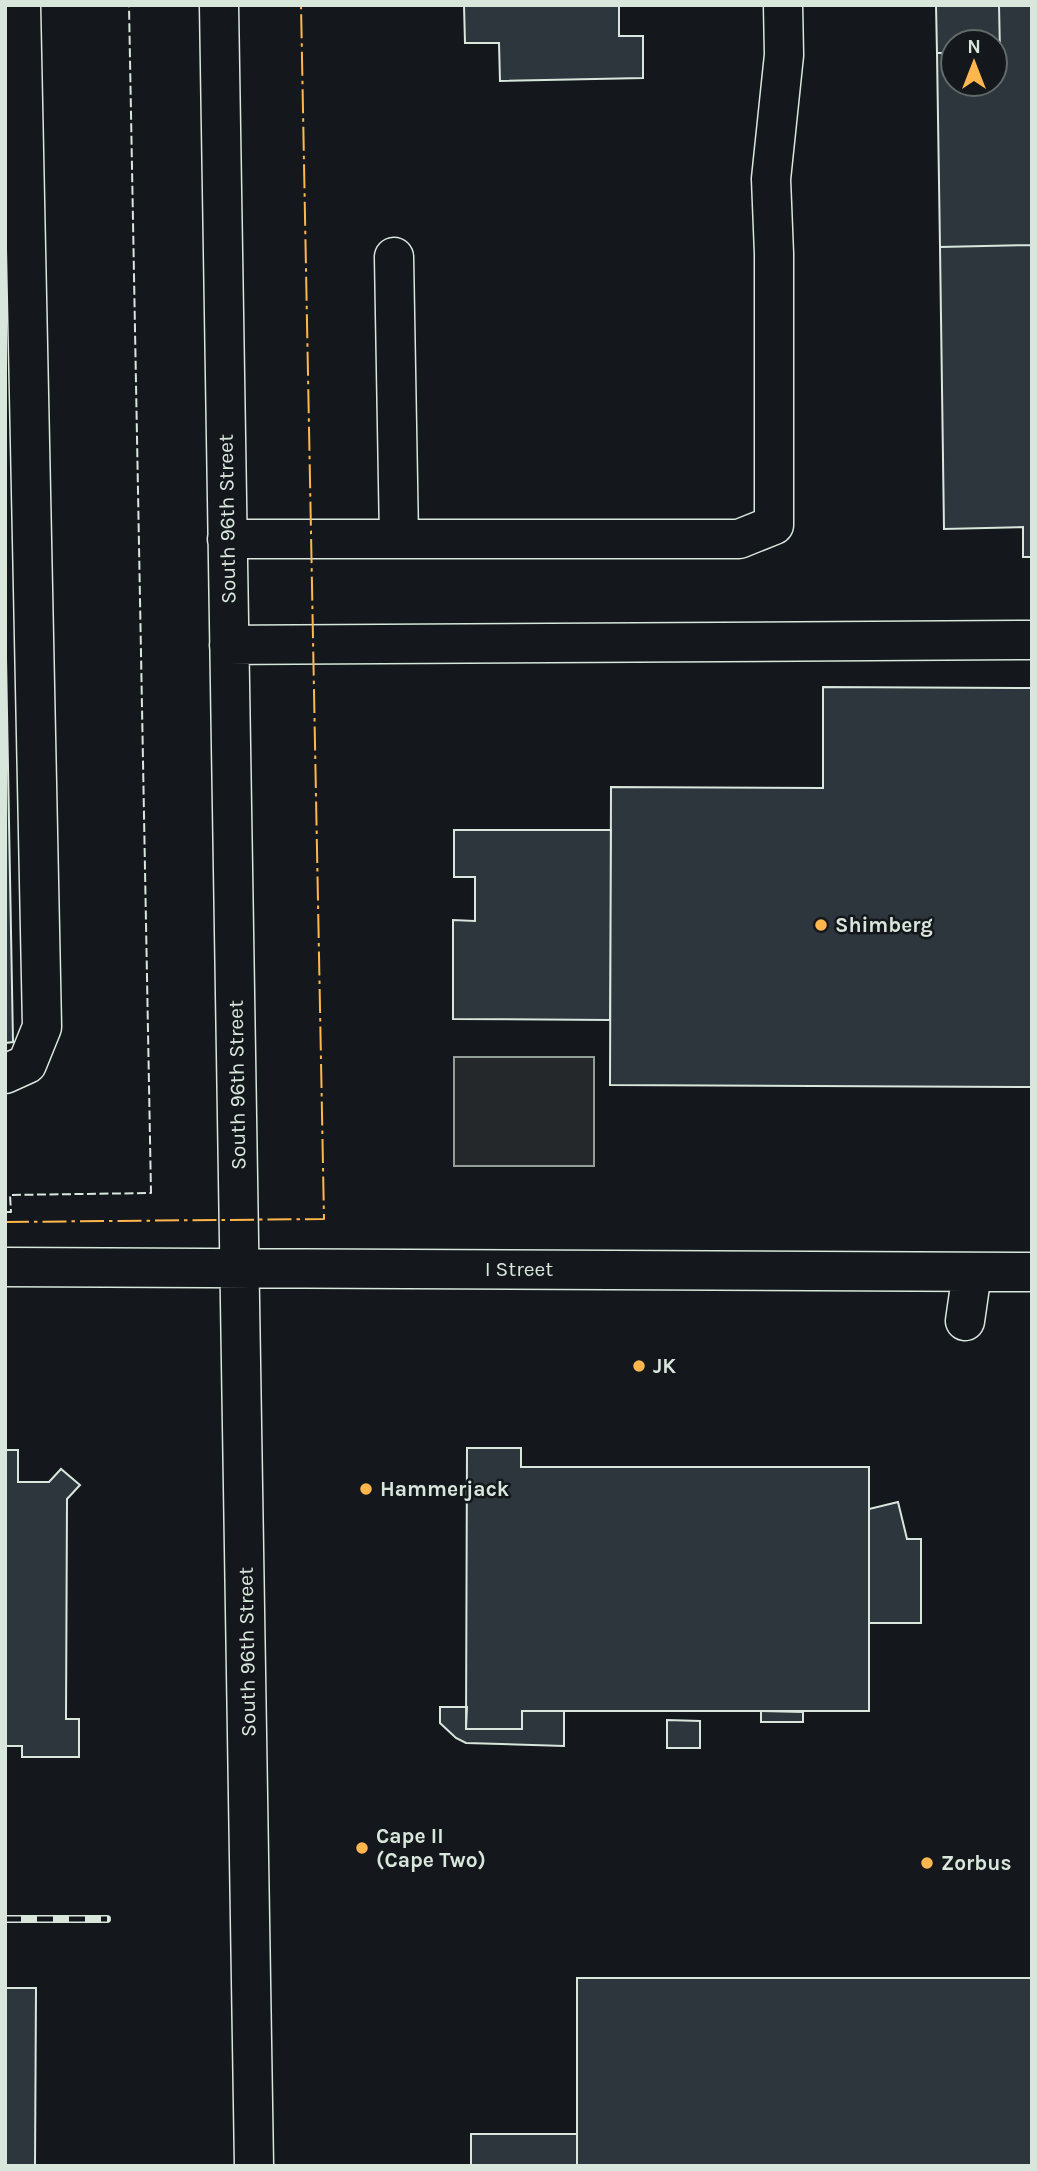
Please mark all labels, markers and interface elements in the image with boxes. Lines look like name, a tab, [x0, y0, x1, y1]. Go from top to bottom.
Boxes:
north arrow	[939, 28, 1009, 98]
text: N	[967, 36, 981, 58]
street label: South 96th Street	[214, 434, 240, 604]
place label: Shimberg	[835, 913, 933, 937]
marker: Shimberg	[813, 917, 829, 933]
street label: South 96th Street	[224, 1000, 250, 1170]
street label: I Street	[485, 1257, 553, 1281]
place label: JK	[653, 1354, 676, 1378]
marker: JK	[631, 1358, 647, 1374]
place label: Hammerjack	[380, 1477, 510, 1501]
marker: Hammerjack	[358, 1481, 374, 1497]
street label: South 96th Street	[234, 1567, 260, 1737]
place label: Cape II (Cape Two)	[376, 1824, 486, 1872]
marker: Cape II (Cape Two)	[354, 1840, 370, 1856]
place label: Zorbus	[941, 1851, 1011, 1875]
marker: Zorbus	[919, 1855, 935, 1871]

